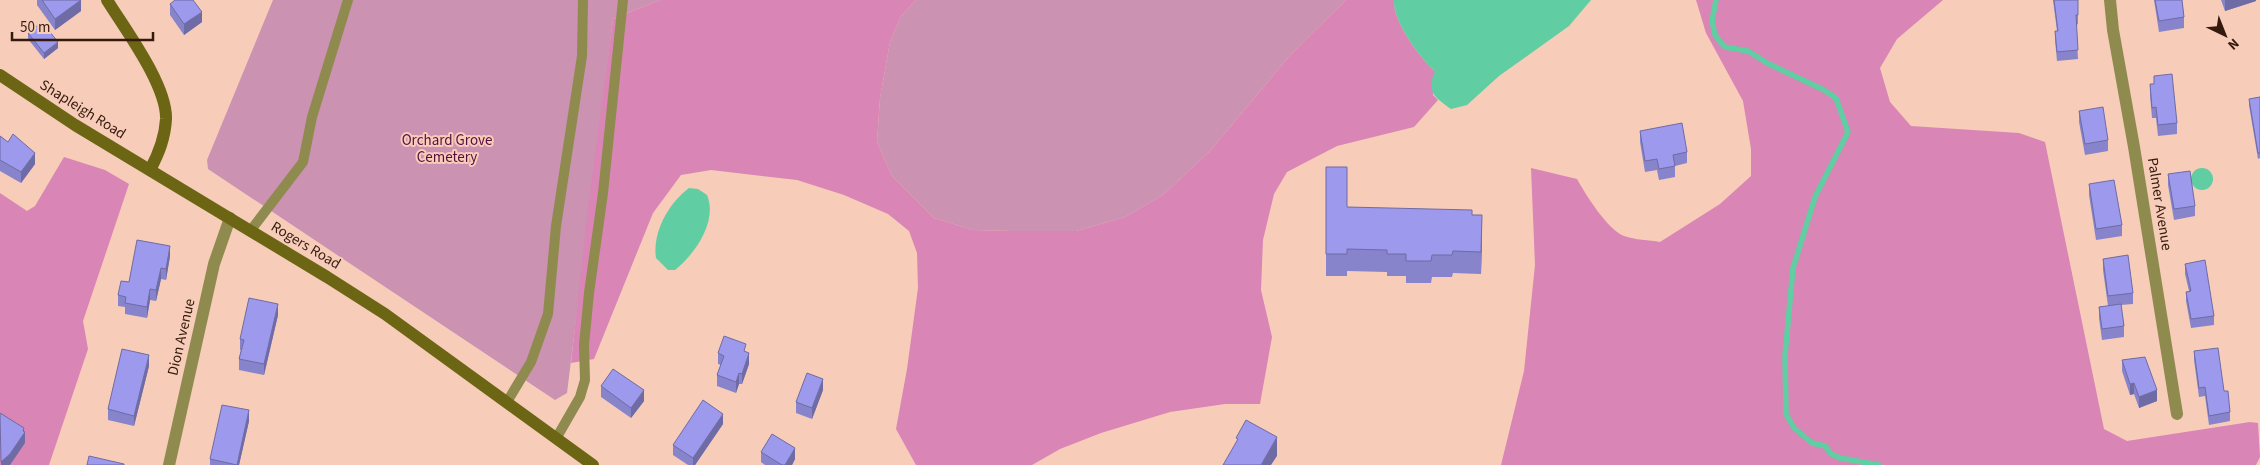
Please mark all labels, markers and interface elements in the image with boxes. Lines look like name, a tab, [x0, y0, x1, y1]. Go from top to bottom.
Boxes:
scale bar	[12, 10, 154, 42]
north arrow	[2200, 10, 2250, 60]
text: 50 m	[20, 17, 50, 38]
text: N	[2223, 33, 2243, 54]
street label: Shapleigh Road	[36, 75, 130, 144]
park label: Orchard Grove Cemetery	[402, 130, 492, 168]
street label: Palmer Avenue	[2142, 156, 2177, 252]
street label: Rogers Road	[267, 216, 345, 275]
street label: Dion Avenue	[162, 297, 201, 378]

